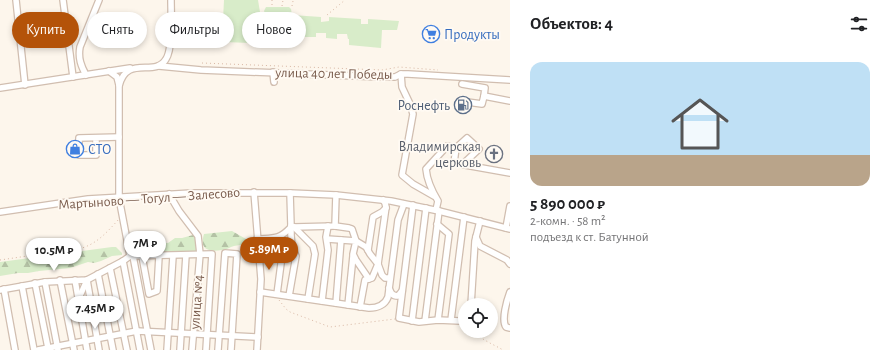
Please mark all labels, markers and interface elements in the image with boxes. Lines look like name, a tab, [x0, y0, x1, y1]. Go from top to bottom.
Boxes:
chip: Купить	[12, 12, 79, 48]
chip: Снять	[87, 12, 147, 48]
chip: Фильтры	[155, 12, 234, 48]
chip: Новое	[242, 12, 306, 48]
icon: filters	[848, 13, 870, 35]
text: Объектов: 4	[530, 15, 613, 32]
supermarket icon: Продукты	[421, 24, 441, 44]
place label: Продукты	[444, 28, 500, 42]
street label: улица 40 лет Победы	[274, 66, 393, 82]
icon: home	[664, 88, 736, 160]
fuel station icon: Роснефть	[453, 95, 473, 115]
place label: Роснефть	[398, 99, 450, 113]
shop icon: СТО	[65, 139, 85, 159]
place label: Владимирская церковь	[398, 140, 481, 170]
place label: СТО	[88, 143, 111, 157]
church icon: Владимирская церковь	[484, 144, 504, 164]
street label: Мартыново — Тогул — Залесово	[58, 186, 241, 212]
text: 5 890 000 ₽	[530, 195, 605, 212]
text: 2-комн. · 58 m²	[530, 215, 606, 228]
pin: 7M ₽	[121, 231, 169, 265]
text: подъезд к ст. Батунной	[530, 231, 649, 244]
text: 7M ₽	[133, 237, 157, 250]
pin: 5.89M ₽	[232, 237, 306, 271]
pin: 10.5M ₽	[17, 238, 91, 272]
text: 5.89M ₽	[249, 243, 289, 256]
text: 10.5M ₽	[35, 244, 73, 257]
street label: улица №4	[188, 274, 206, 331]
pin: 7.45M ₽	[58, 296, 132, 330]
map controls	[458, 298, 498, 338]
button: locate	[458, 298, 498, 338]
text: 7.45M ₽	[75, 302, 115, 315]

